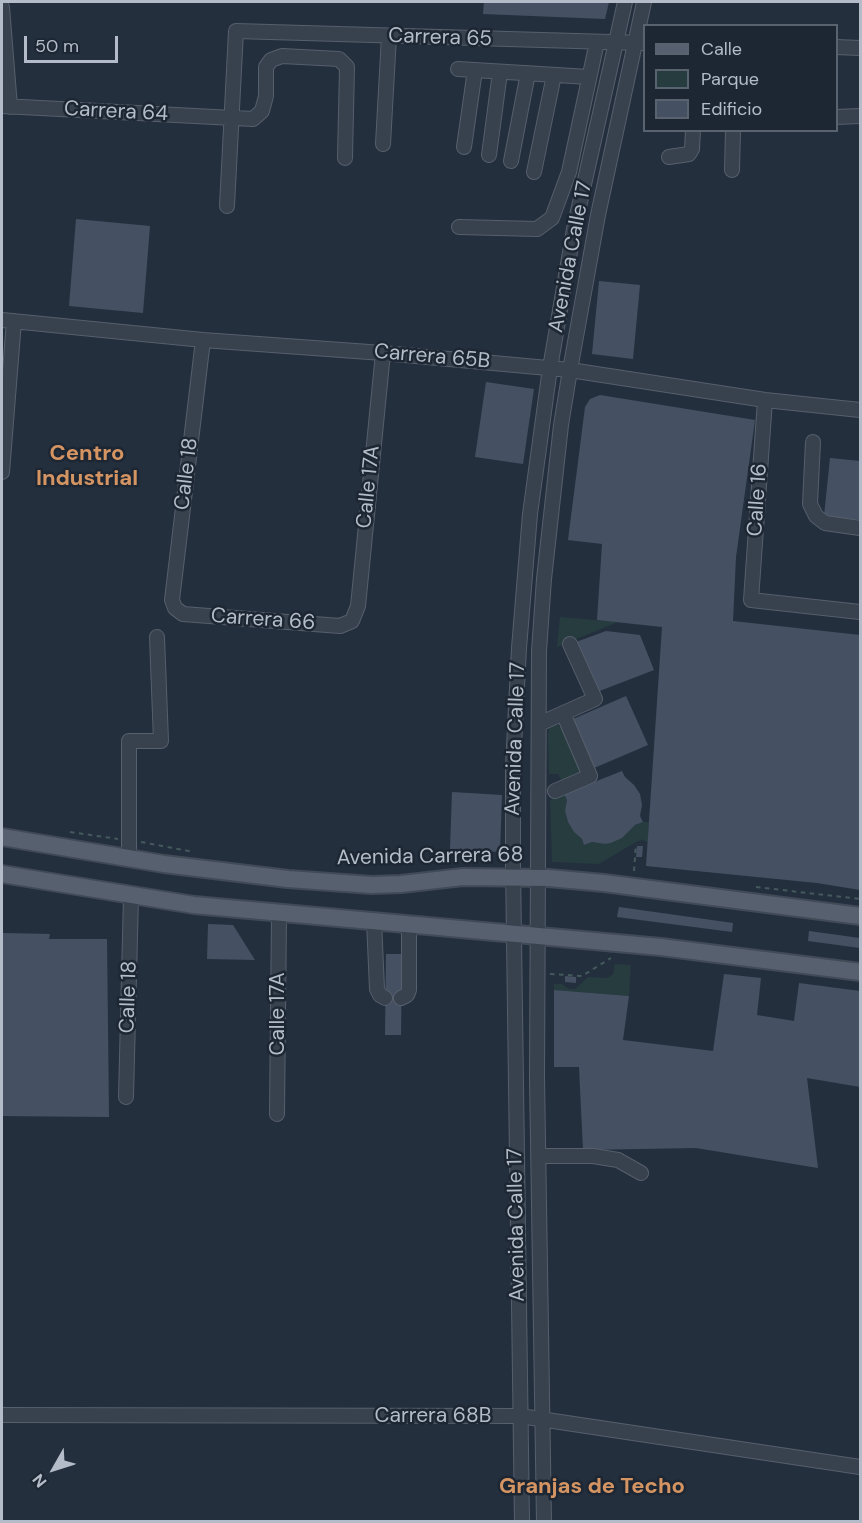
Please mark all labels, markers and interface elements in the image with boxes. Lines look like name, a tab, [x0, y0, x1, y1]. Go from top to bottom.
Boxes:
scale bar	[27, 24, 122, 62]
street label: Carrera 65	[388, 24, 492, 52]
legend	[643, 24, 838, 132]
text: 50 m	[35, 34, 79, 58]
text: Calle	[701, 37, 742, 61]
text: Parque	[701, 67, 759, 91]
street label: Carrera 64	[63, 97, 169, 127]
text: Edificio	[701, 97, 762, 121]
street label: Avenida Calle 17	[544, 179, 598, 335]
street label: Carrera 65B	[373, 339, 491, 375]
street label: Calle 18	[170, 436, 204, 512]
district label: Centro Industrial	[36, 441, 138, 493]
street label: Calle 17A	[352, 444, 386, 530]
street label: Calle 16	[743, 463, 773, 537]
street label: Carrera 66	[210, 604, 316, 636]
street label: Avenida Calle 17	[501, 662, 531, 816]
street label: Avenida Carrera 68	[336, 843, 524, 871]
street label: Calle 18	[115, 960, 143, 1034]
street label: Calle 17A	[265, 972, 291, 1056]
street label: Avenida Calle 17	[503, 1148, 531, 1302]
street label: Carrera 68B	[375, 1403, 491, 1429]
north arrow	[24, 1439, 84, 1499]
text: N	[28, 1470, 51, 1492]
district label: Granjas de Techo	[499, 1474, 685, 1500]

